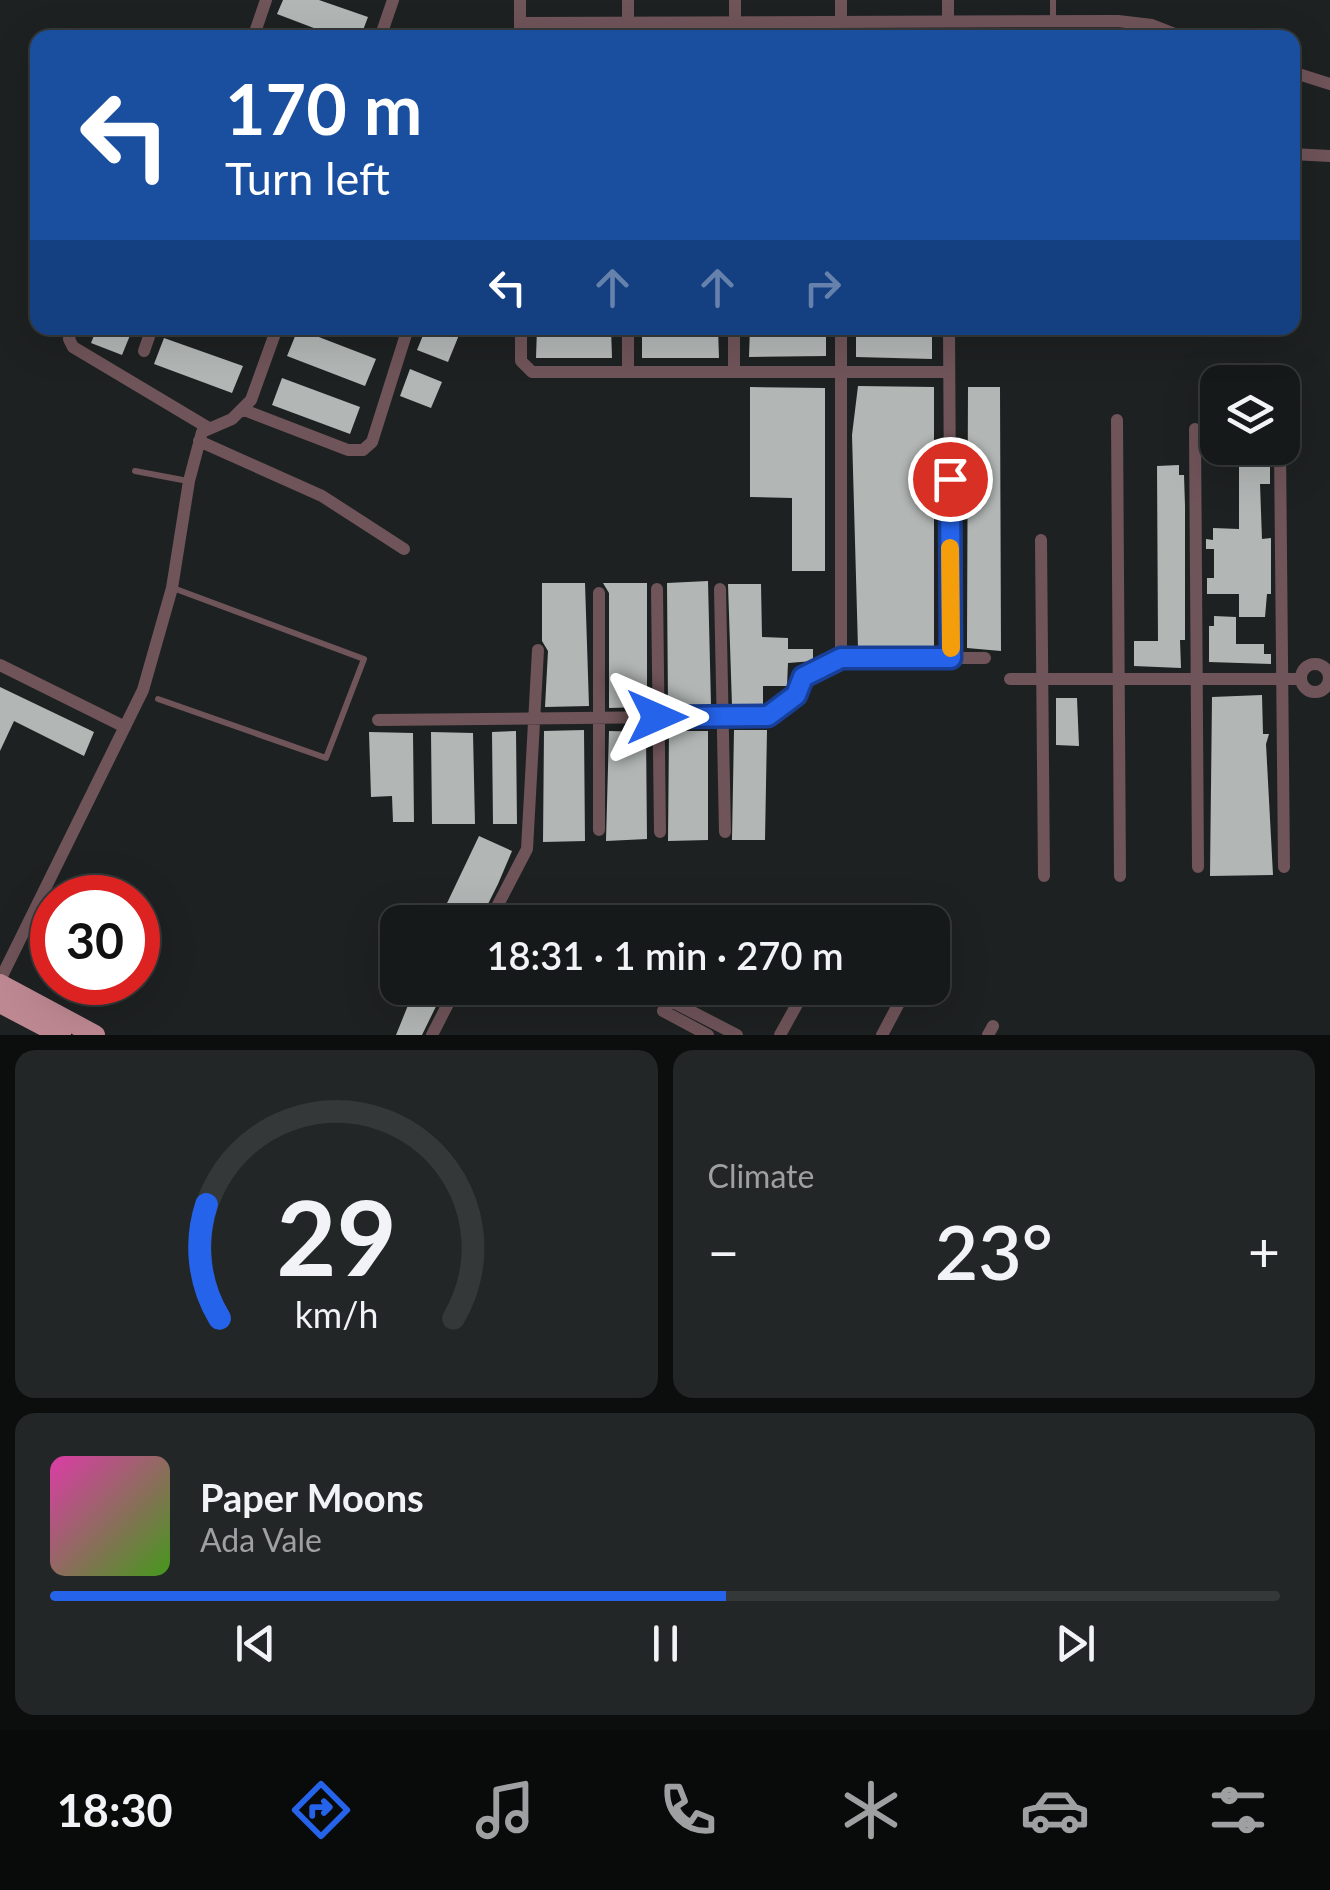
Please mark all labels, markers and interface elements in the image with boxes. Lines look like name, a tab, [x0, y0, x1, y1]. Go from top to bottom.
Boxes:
text: 170 m	[225, 66, 422, 150]
icon: left	[60, 70, 190, 200]
text: Turn left	[225, 151, 390, 205]
icon: left	[480, 260, 535, 315]
icon: ahead	[585, 260, 640, 315]
icon: ahead	[690, 260, 745, 315]
icon: right	[795, 260, 850, 315]
map controls	[1200, 365, 1300, 465]
button: layers	[1200, 365, 1300, 465]
pin	[908, 437, 993, 522]
icon: arrive	[923, 452, 978, 507]
position arrow	[605, 665, 709, 769]
speed limit sign: 30	[30, 875, 160, 1005]
text: 18:31 · 1 min · 270 m	[487, 932, 843, 978]
text: Climate	[708, 1156, 814, 1195]
text: 29	[276, 1173, 397, 1298]
text: 23°	[935, 1206, 1053, 1296]
text: −	[708, 1218, 739, 1284]
text: +	[1248, 1218, 1280, 1284]
text: km/h	[294, 1293, 378, 1336]
text: Paper Moons	[200, 1474, 424, 1520]
text: Ada Vale	[200, 1520, 322, 1559]
icon: previous	[228, 1616, 283, 1671]
icon: pause	[638, 1616, 693, 1671]
icon: next	[1048, 1616, 1103, 1671]
icon: directions	[286, 1775, 356, 1845]
icon: music	[470, 1775, 540, 1845]
icon: phone	[653, 1775, 723, 1845]
icon: climate	[836, 1775, 906, 1845]
icon: car	[1020, 1775, 1090, 1845]
icon: filters	[1203, 1775, 1273, 1845]
text: 18:30	[57, 1783, 173, 1837]

